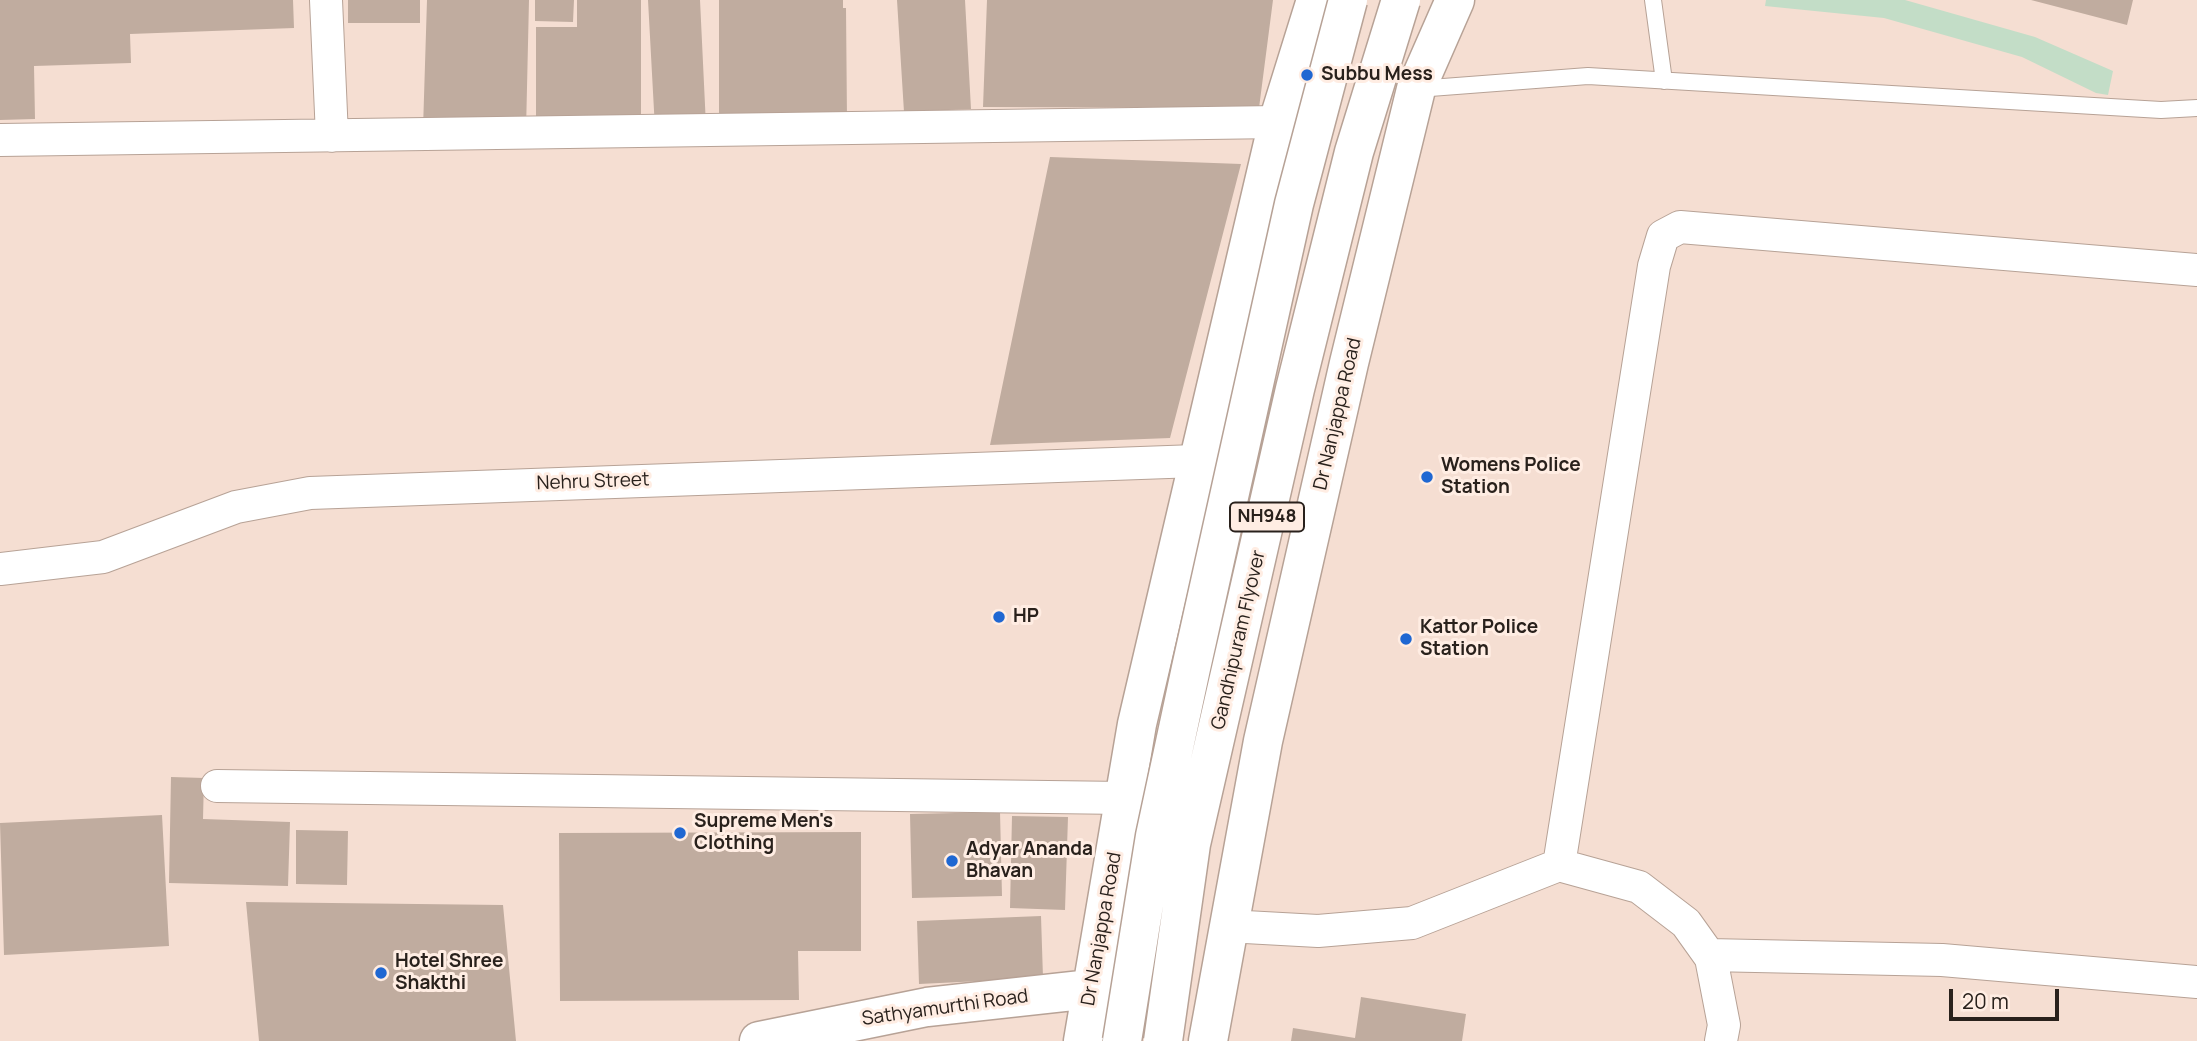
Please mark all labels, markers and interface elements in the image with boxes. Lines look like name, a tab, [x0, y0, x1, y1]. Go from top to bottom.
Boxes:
place label: Subbu Mess	[1321, 64, 1433, 86]
marker: Subbu Mess	[1299, 67, 1315, 83]
street label: Dr Nanjappa Road	[1309, 336, 1367, 492]
place label: Womens Police Station	[1441, 455, 1581, 499]
street label: Nehru Street	[536, 469, 650, 495]
marker: Womens Police Station	[1419, 469, 1435, 485]
road number: NH948	[1230, 503, 1304, 532]
street label: Gandhipuram Flyover	[1207, 548, 1271, 732]
place label: HP	[1013, 606, 1039, 628]
marker: HP	[991, 609, 1007, 625]
place label: Kattor Police Station	[1420, 617, 1538, 661]
marker: Kattor Police Station	[1398, 631, 1414, 647]
place label: Supreme Men's Clothing	[694, 811, 833, 855]
marker: Supreme Men's Clothing	[672, 825, 688, 841]
place label: Adyar Ananda Bhavan	[966, 839, 1093, 883]
street label: Dr Nanjappa Road	[1077, 850, 1127, 1008]
marker: Adyar Ananda Bhavan	[944, 853, 960, 869]
place label: Hotel Shree Shakthi	[395, 951, 503, 995]
marker: Hotel Shree Shakthi	[373, 965, 389, 981]
scale bar	[1952, 974, 2062, 1018]
street label: Sathyamurthi Road	[860, 985, 1030, 1031]
text: 20 m	[1962, 987, 2009, 1015]

